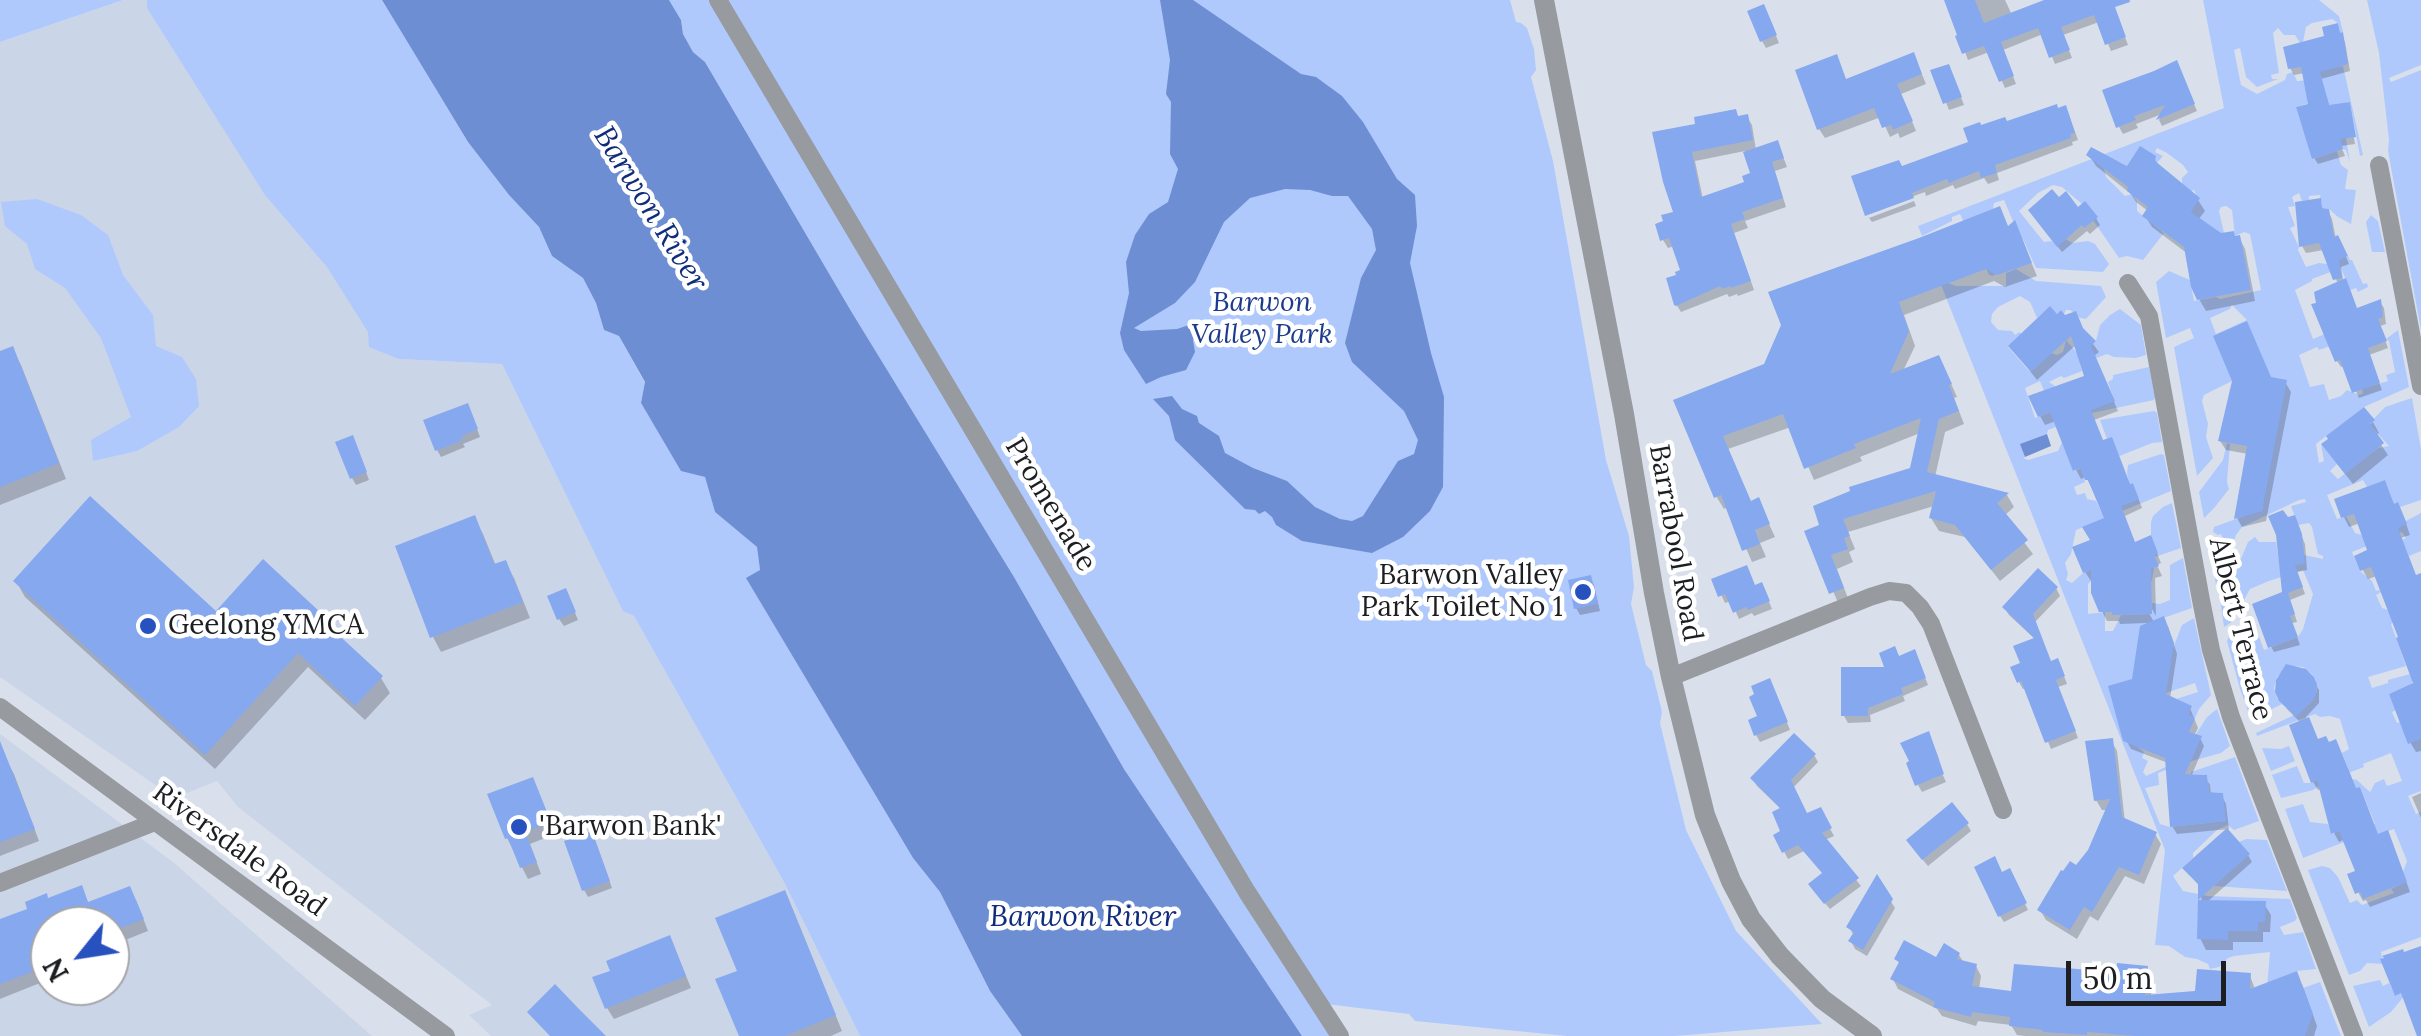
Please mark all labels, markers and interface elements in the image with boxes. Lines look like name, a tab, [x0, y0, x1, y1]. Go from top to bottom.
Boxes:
water label: Barwon River	[585, 120, 715, 298]
park label: Barwon Valley Park	[1191, 286, 1333, 352]
street label: Promenade	[997, 433, 1103, 577]
street label: Barrabool Road	[1641, 442, 1709, 644]
street label: Albert Terrace	[2201, 534, 2279, 724]
place label: Barwon Valley Park Toilet No 1	[1361, 559, 1563, 625]
marker: Barwon Valley Park Toilet No 1	[1572, 581, 1594, 603]
place label: Geelong YMCA	[168, 609, 363, 643]
marker: Geelong YMCA	[137, 615, 159, 637]
street label: Riversdale Road	[146, 776, 332, 924]
place label: 'Barwon Bank'	[539, 810, 722, 844]
marker: 'Barwon Bank'	[508, 816, 530, 838]
water label: Barwon River	[990, 899, 1176, 935]
north arrow	[30, 906, 130, 1006]
scale bar	[2071, 941, 2231, 1003]
text: N	[35, 952, 77, 988]
text: 50 m	[2083, 959, 2153, 997]

